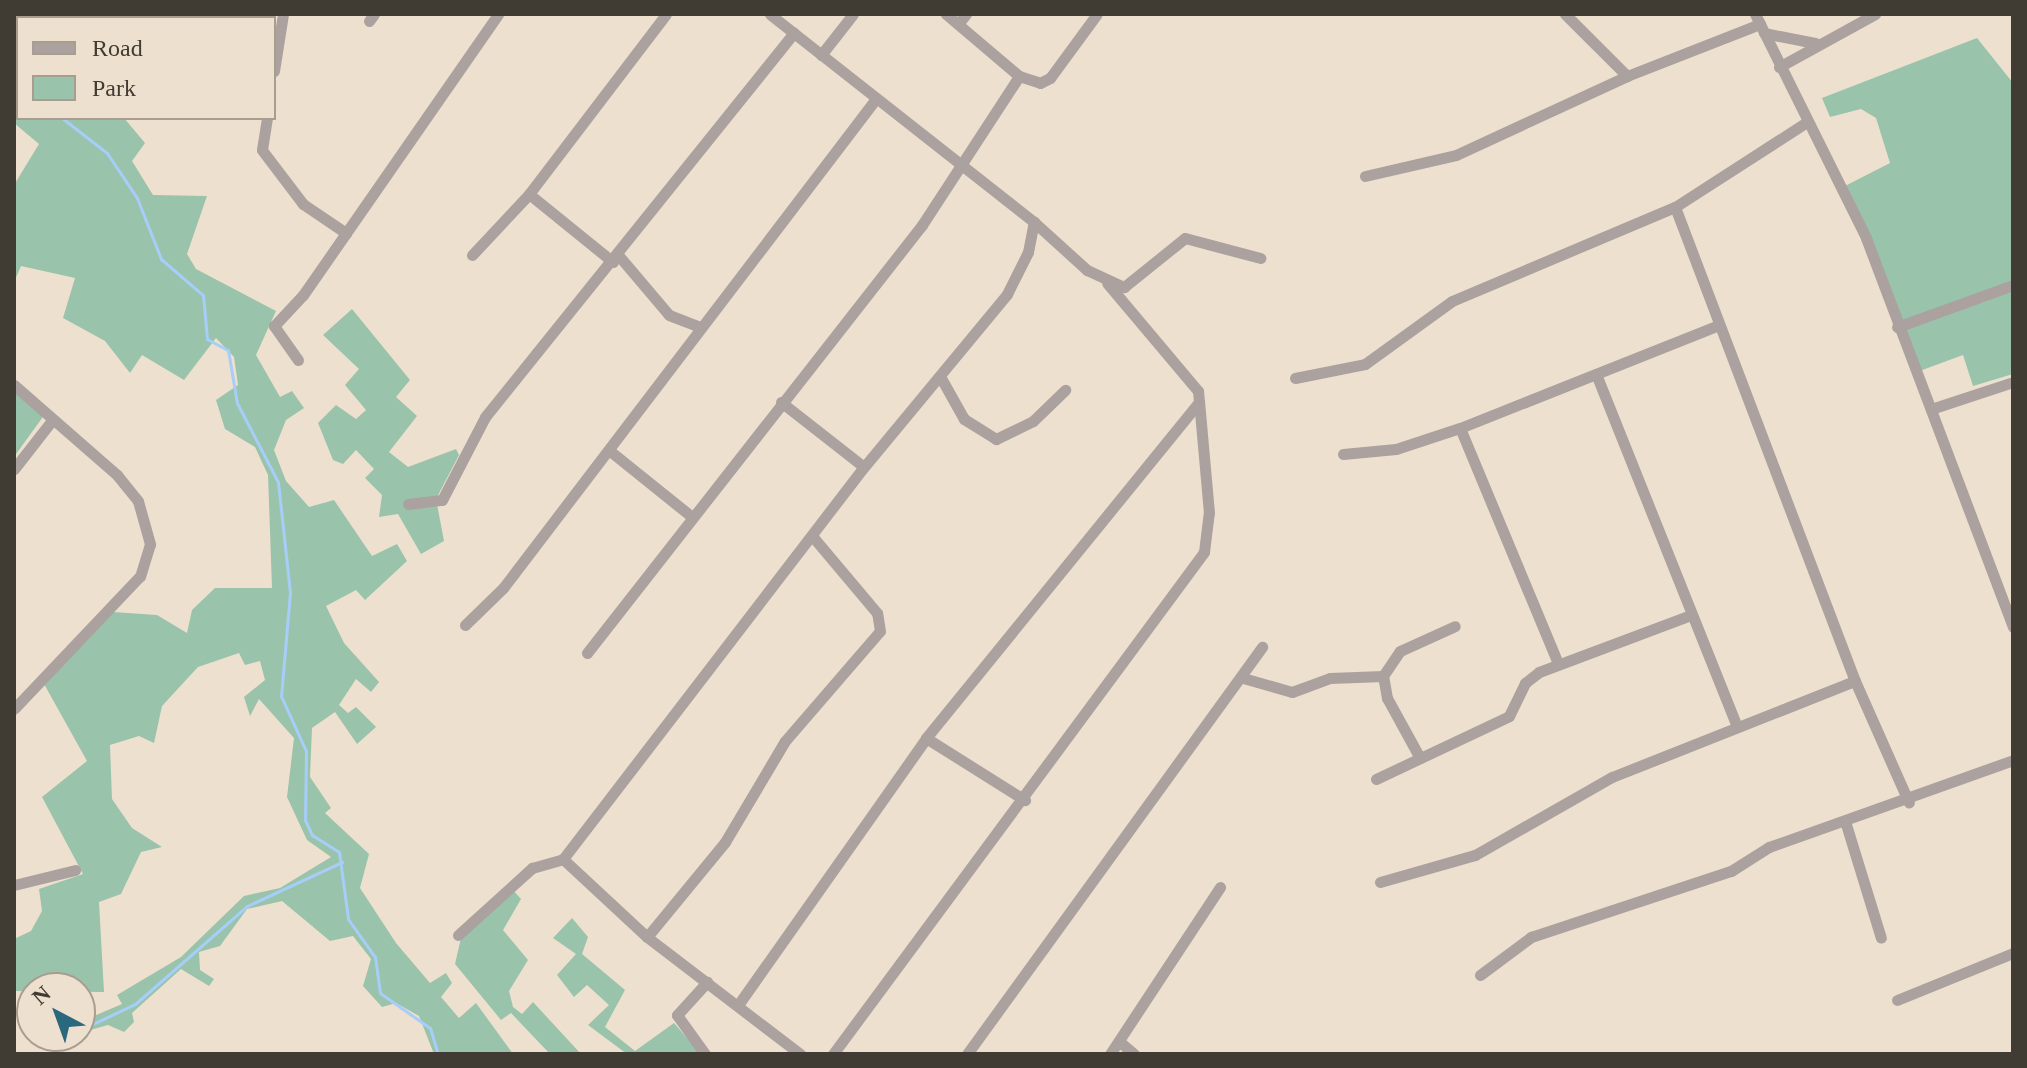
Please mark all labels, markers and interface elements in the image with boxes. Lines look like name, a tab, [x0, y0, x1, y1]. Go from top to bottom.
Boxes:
legend	[16, 16, 276, 120]
text: Road	[92, 35, 143, 61]
text: Park	[92, 75, 136, 101]
north arrow	[16, 972, 96, 1052]
text: N	[27, 980, 55, 1010]

